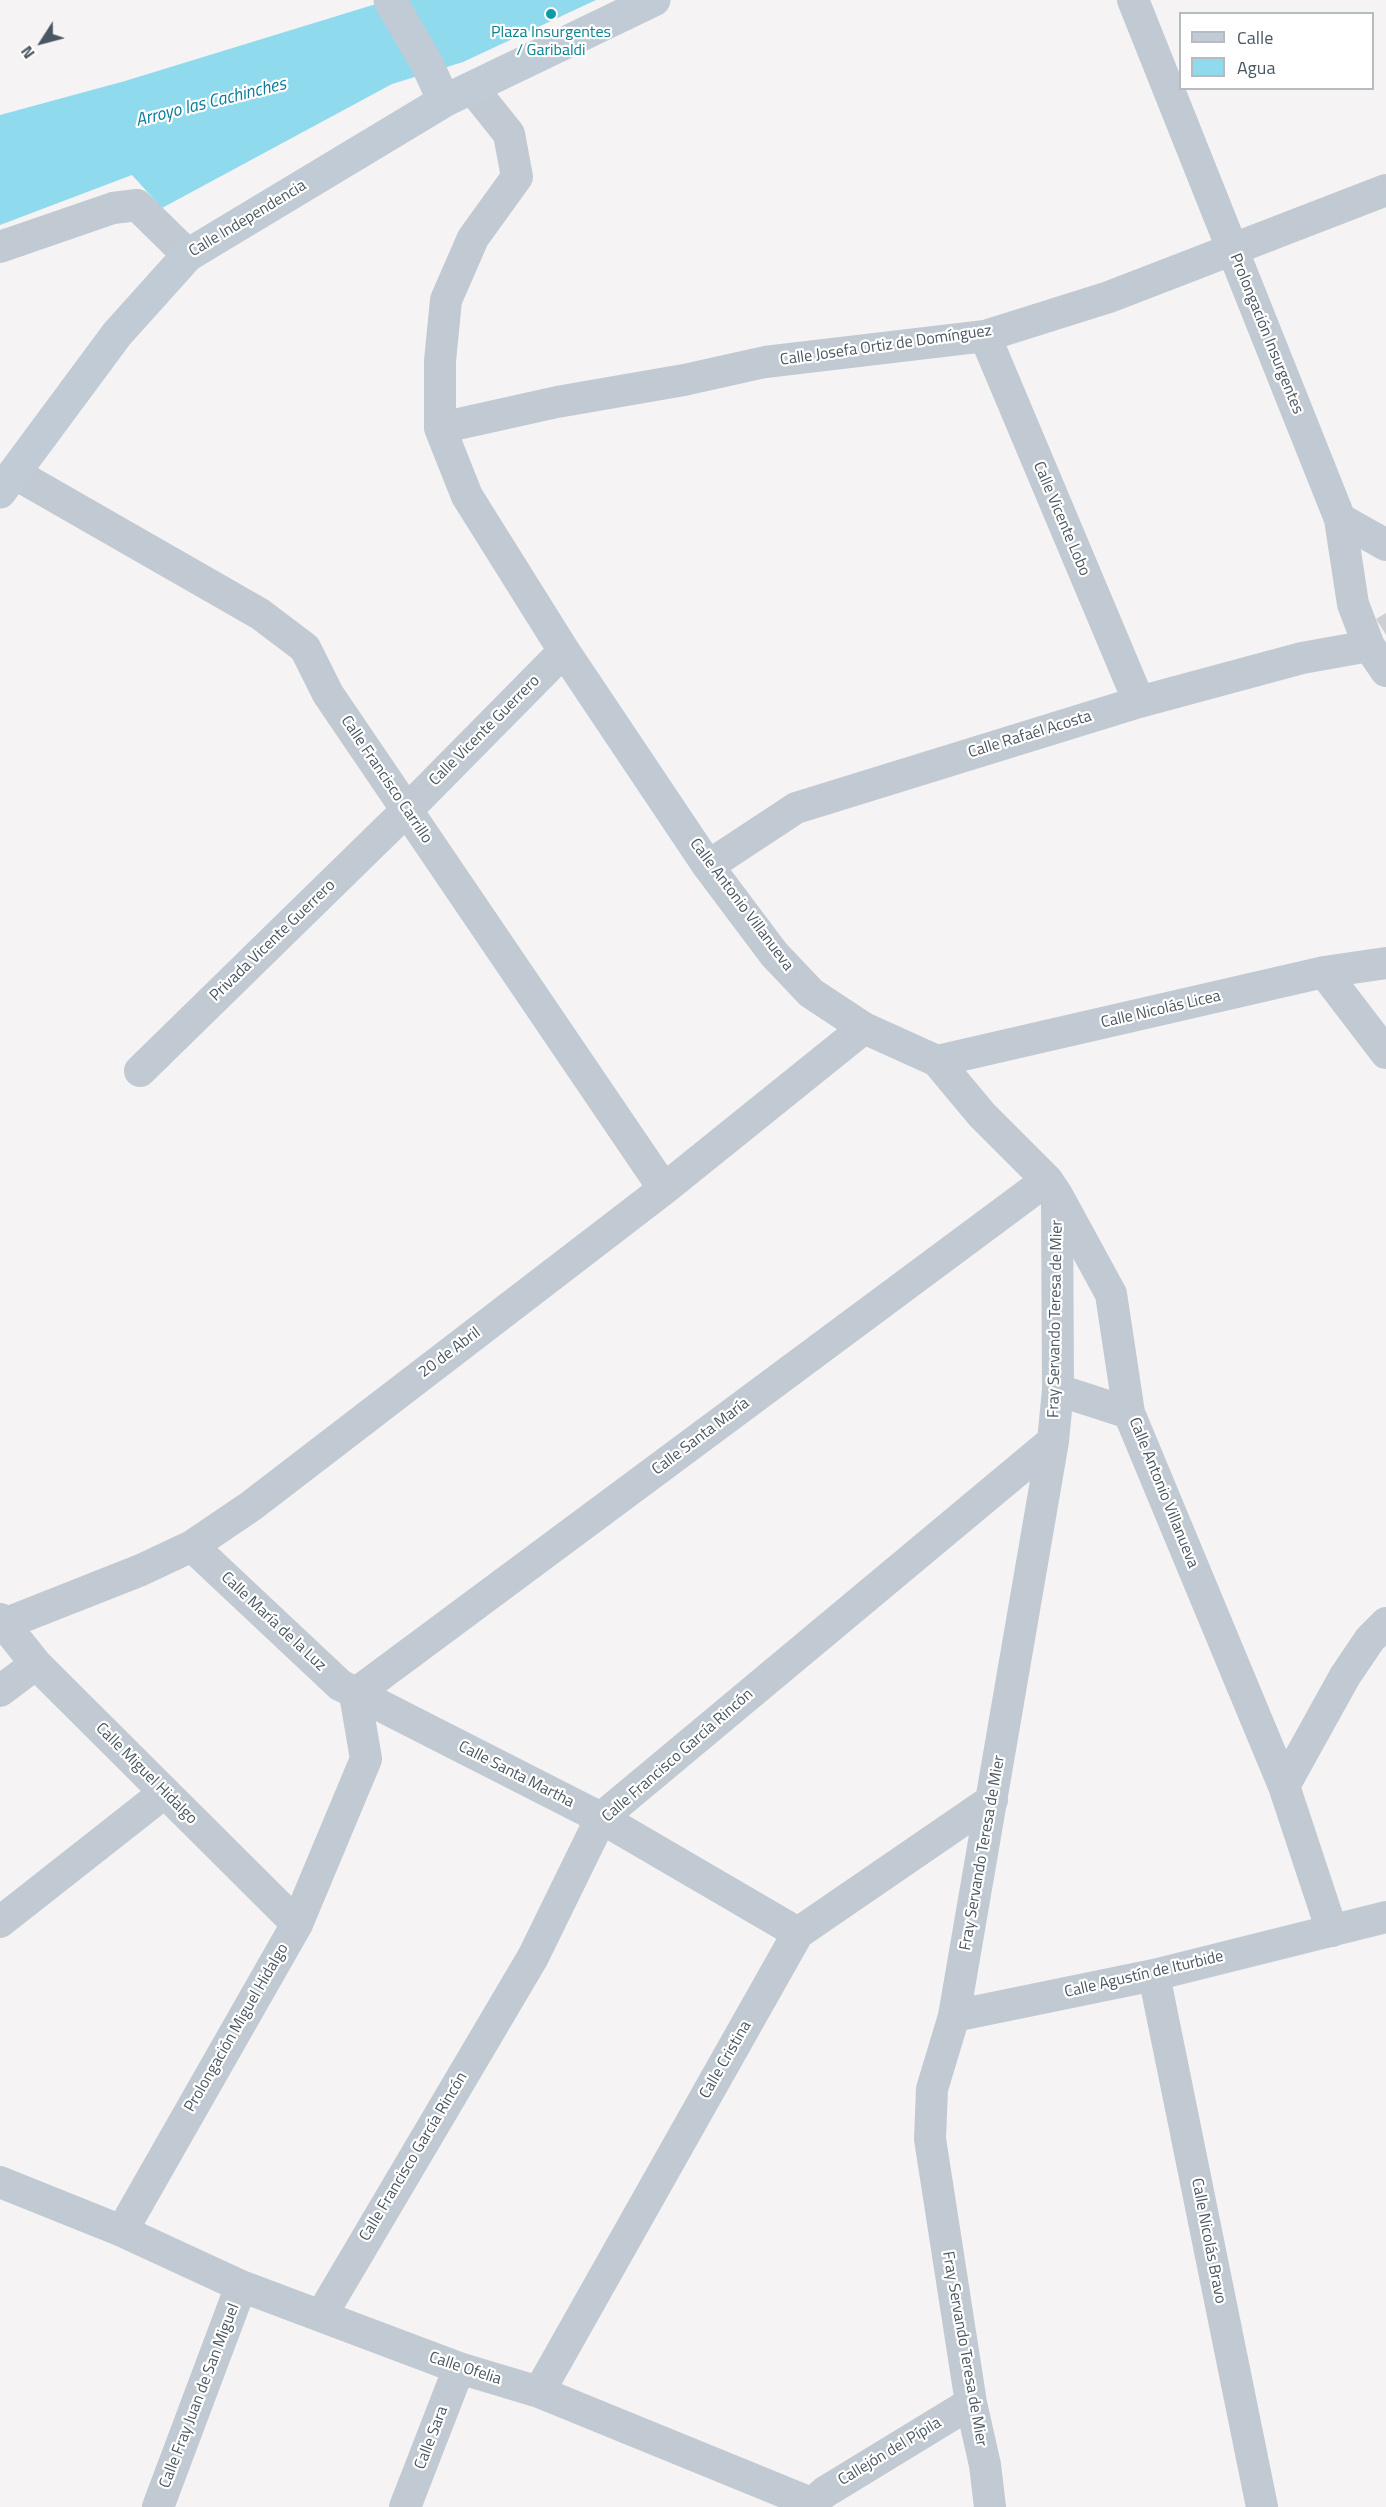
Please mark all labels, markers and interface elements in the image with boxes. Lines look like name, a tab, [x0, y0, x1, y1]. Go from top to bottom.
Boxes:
marker: Plaza Insurgentes / Garibaldi	[544, 7, 558, 21]
north arrow	[12, 12, 72, 72]
legend	[1179, 12, 1374, 90]
place label: Plaza Insurgentes / Garibaldi	[491, 23, 611, 61]
text: Calle	[1237, 24, 1273, 51]
text: N	[14, 41, 40, 64]
text: Agua	[1237, 54, 1275, 81]
water label: Arroyo las Cachinches	[134, 74, 288, 132]
street label: Calle Independencia	[186, 176, 310, 262]
street label: Prolongación Insurgentes	[1225, 251, 1307, 417]
street label: Calle Josefa Ortiz de Domínguez	[779, 322, 993, 370]
street label: Calle Vicente Lobo	[1028, 459, 1094, 579]
street label: Calle Vicente Guerrero	[426, 672, 544, 790]
street label: Calle Rafaél Acosta	[966, 707, 1094, 763]
street label: Calle Francisco Carrillo	[336, 713, 436, 847]
street label: Calle Antonio Villanueva	[685, 835, 797, 975]
street label: Privada Vicente Guerrero	[206, 876, 340, 1006]
street label: Calle Nicolás Licea	[1099, 987, 1223, 1033]
street label: Fray Servando Teresa de Mier	[1045, 1220, 1067, 1418]
street label: 20 de Abril	[415, 1324, 485, 1382]
street label: Calle Santa María	[649, 1394, 753, 1480]
street label: Calle Antonio Villanueva	[1124, 1415, 1202, 1571]
street label: Calle María de la Luz	[217, 1568, 329, 1676]
street label: Calle Francisco García Rincón	[599, 1685, 757, 1827]
street label: Calle Miguel Hidalgo	[91, 1719, 201, 1829]
street label: Calle Santa Martha	[455, 1738, 577, 1812]
street label: Fray Servando Teresa de Mier	[956, 1754, 1010, 1952]
street label: Prolongación Miguel Hidalgo	[181, 1940, 293, 2116]
street label: Calle Agustín de Iturbide	[1063, 1947, 1225, 2003]
street label: Calle Cristina	[696, 2018, 756, 2102]
street label: Calle Francisco García Rincón	[356, 2069, 472, 2245]
street label: Calle Nicolás Bravo	[1186, 2177, 1230, 2305]
street label: Fray Servando Teresa de Mier	[937, 2250, 991, 2448]
street label: Calle Fray Juan de San Miguel	[156, 2301, 244, 2491]
street label: Calle Ofelia	[427, 2348, 503, 2390]
street label: Calle Sara	[411, 2404, 453, 2472]
street label: Callejón del Pípila	[835, 2414, 945, 2490]

